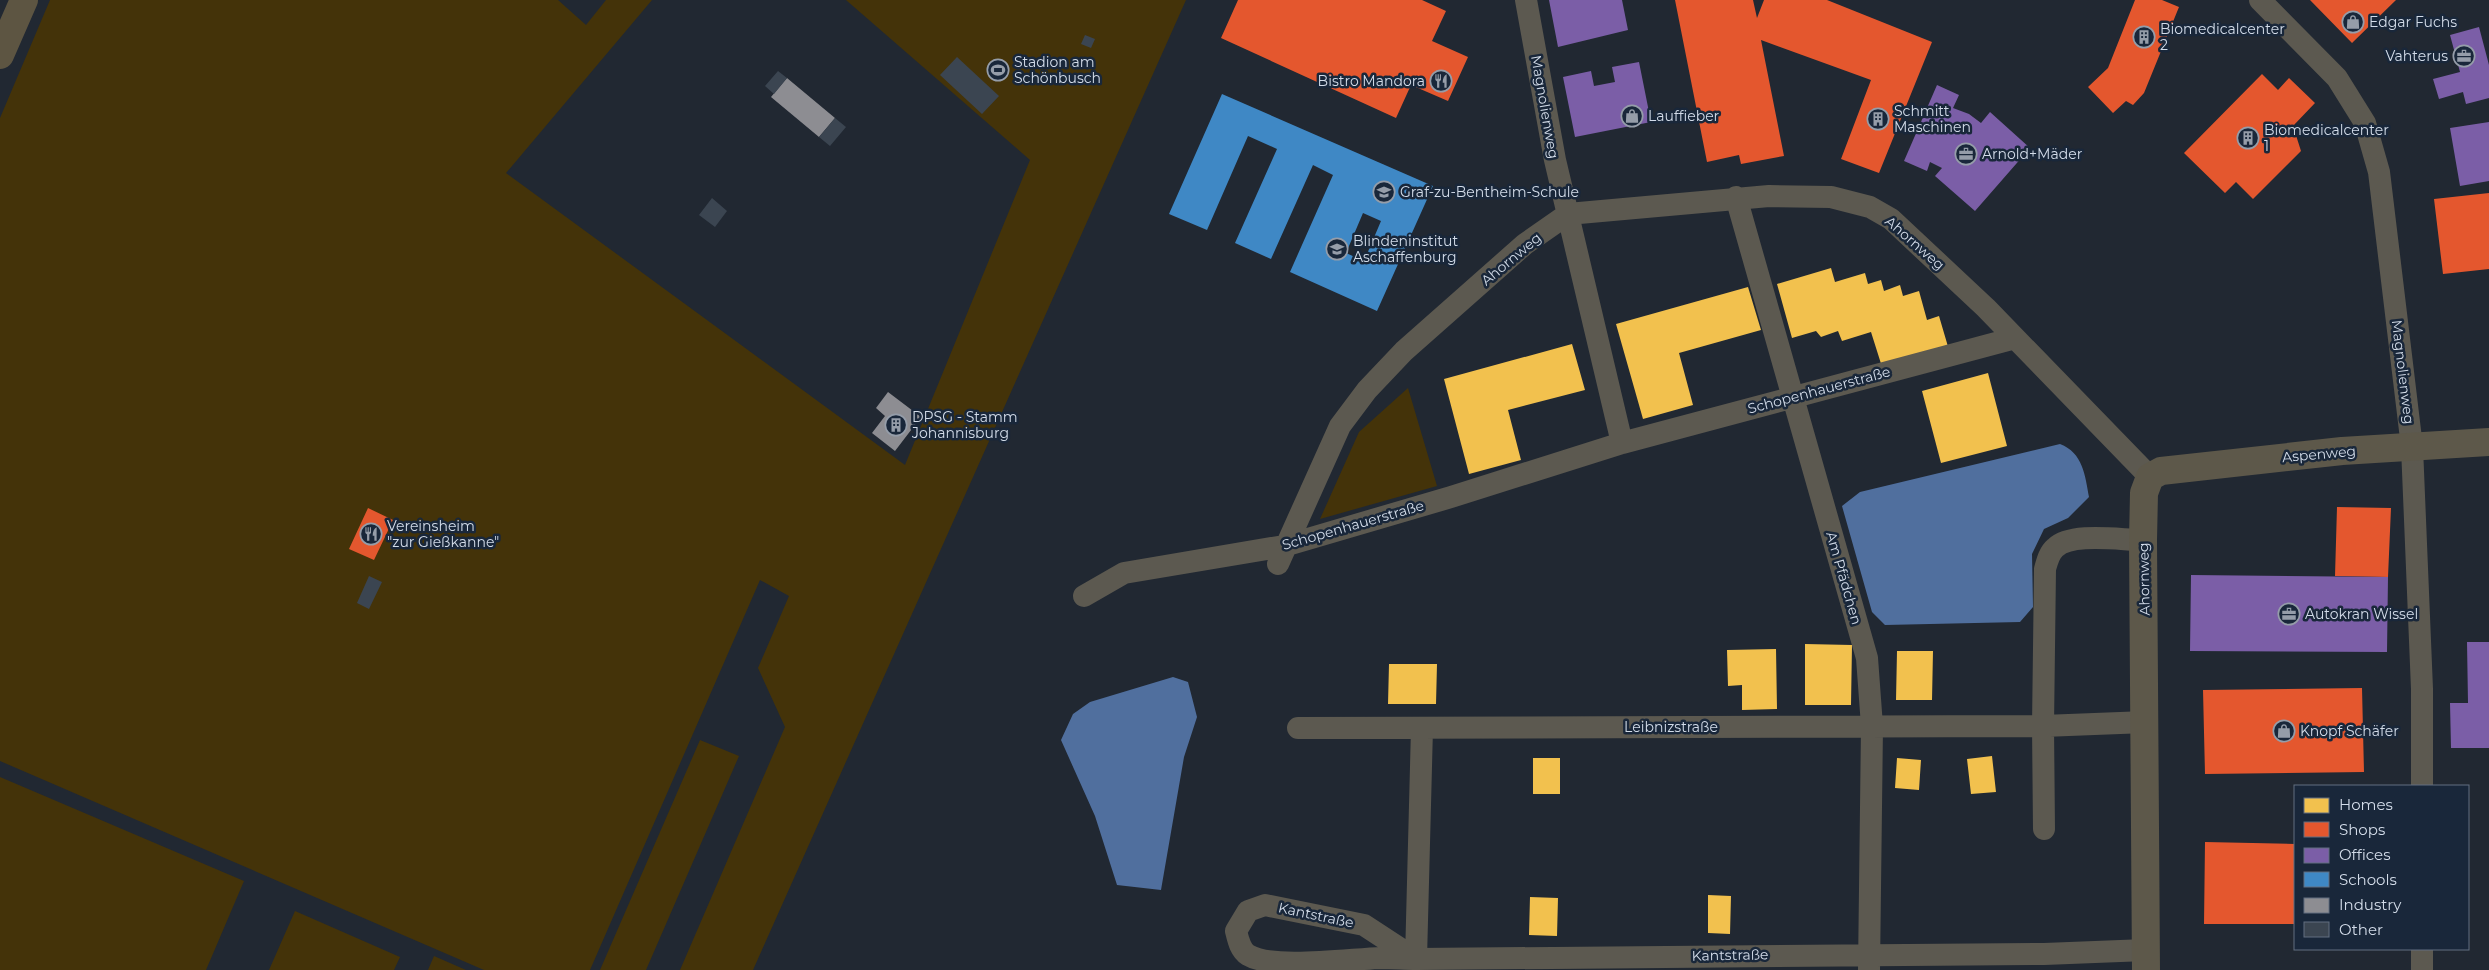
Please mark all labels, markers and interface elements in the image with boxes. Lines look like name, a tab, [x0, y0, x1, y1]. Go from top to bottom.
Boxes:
shop icon: Edgar Fuchs	[2341, 10, 2365, 34]
place label: Edgar Fuchs	[2369, 13, 2457, 31]
place label: Biomedicalcenter 2	[2160, 20, 2285, 54]
building icon: Biomedicalcenter 2	[2132, 25, 2156, 49]
office icon: Vahterus	[2452, 44, 2476, 68]
place label: Vahterus	[2386, 47, 2448, 65]
place label: Stadion am Schönbusch	[1014, 53, 1101, 87]
street label: Magnolienweg	[1527, 54, 1563, 160]
sports icon: Stadion am Schönbusch	[986, 58, 1010, 82]
restaurant icon: Bistro Mandora	[1429, 69, 1453, 93]
place label: Bistro Mandora	[1318, 72, 1425, 90]
place label: Schmitt Maschinen	[1894, 102, 1971, 136]
shop icon: Lauffieber	[1620, 104, 1644, 128]
place label: Lauffieber	[1648, 107, 1720, 125]
building icon: Schmitt Maschinen	[1866, 107, 1890, 131]
place label: Biomedicalcenter 1	[2264, 121, 2389, 155]
building icon: Biomedicalcenter 1	[2236, 126, 2260, 150]
office icon: Arnold+Mäder	[1954, 142, 1978, 166]
place label: Arnold+Mäder	[1982, 145, 2083, 163]
school or university icon: Graf-zu-Bentheim-Schule	[1372, 180, 1396, 204]
place label: Graf-zu-Bentheim-Schule	[1400, 183, 1579, 201]
street label: Ahornweg	[1881, 212, 1949, 274]
street label: Ahornweg	[1477, 229, 1545, 289]
place label: Blindeninstitut Aschaffenburg	[1353, 232, 1458, 266]
school or university icon: Blindeninstitut Aschaffenburg	[1325, 237, 1349, 261]
street label: Magnolienweg	[2388, 319, 2418, 425]
street label: Schopenhauerstraße	[1746, 362, 1892, 418]
place label: DPSG - Stamm Johannisburg	[911, 408, 1018, 442]
building icon: DPSG - Stamm Johannisburg	[884, 413, 908, 437]
street label: Aspenweg	[2281, 442, 2357, 466]
street label: Schopenhauerstraße	[1280, 496, 1426, 554]
place label: Vereinsheim "zur Gießkanne"	[387, 517, 499, 551]
restaurant icon: Vereinsheim "zur Gießkanne"	[359, 522, 383, 546]
street label: Am Pfädchen	[1822, 529, 1866, 627]
street label: Ahornweg	[2134, 542, 2154, 616]
office icon: Autokran Wissel	[2277, 602, 2301, 626]
place label: Autokran Wissel	[2305, 605, 2418, 623]
street label: Leibnizstraße	[1624, 718, 1718, 736]
shop icon: Knopf Schäfer	[2272, 719, 2296, 743]
place label: Knopf Schäfer	[2300, 722, 2399, 740]
legend	[2294, 785, 2469, 950]
text: Homes	[2339, 795, 2393, 814]
text: Shops	[2339, 820, 2385, 839]
text: Offices	[2339, 845, 2391, 864]
text: Schools	[2339, 870, 2397, 889]
text: Industry	[2339, 895, 2402, 914]
street label: Kantstraße	[1277, 898, 1355, 932]
text: Other	[2339, 920, 2383, 939]
street label: Kantstraße	[1691, 945, 1769, 965]

